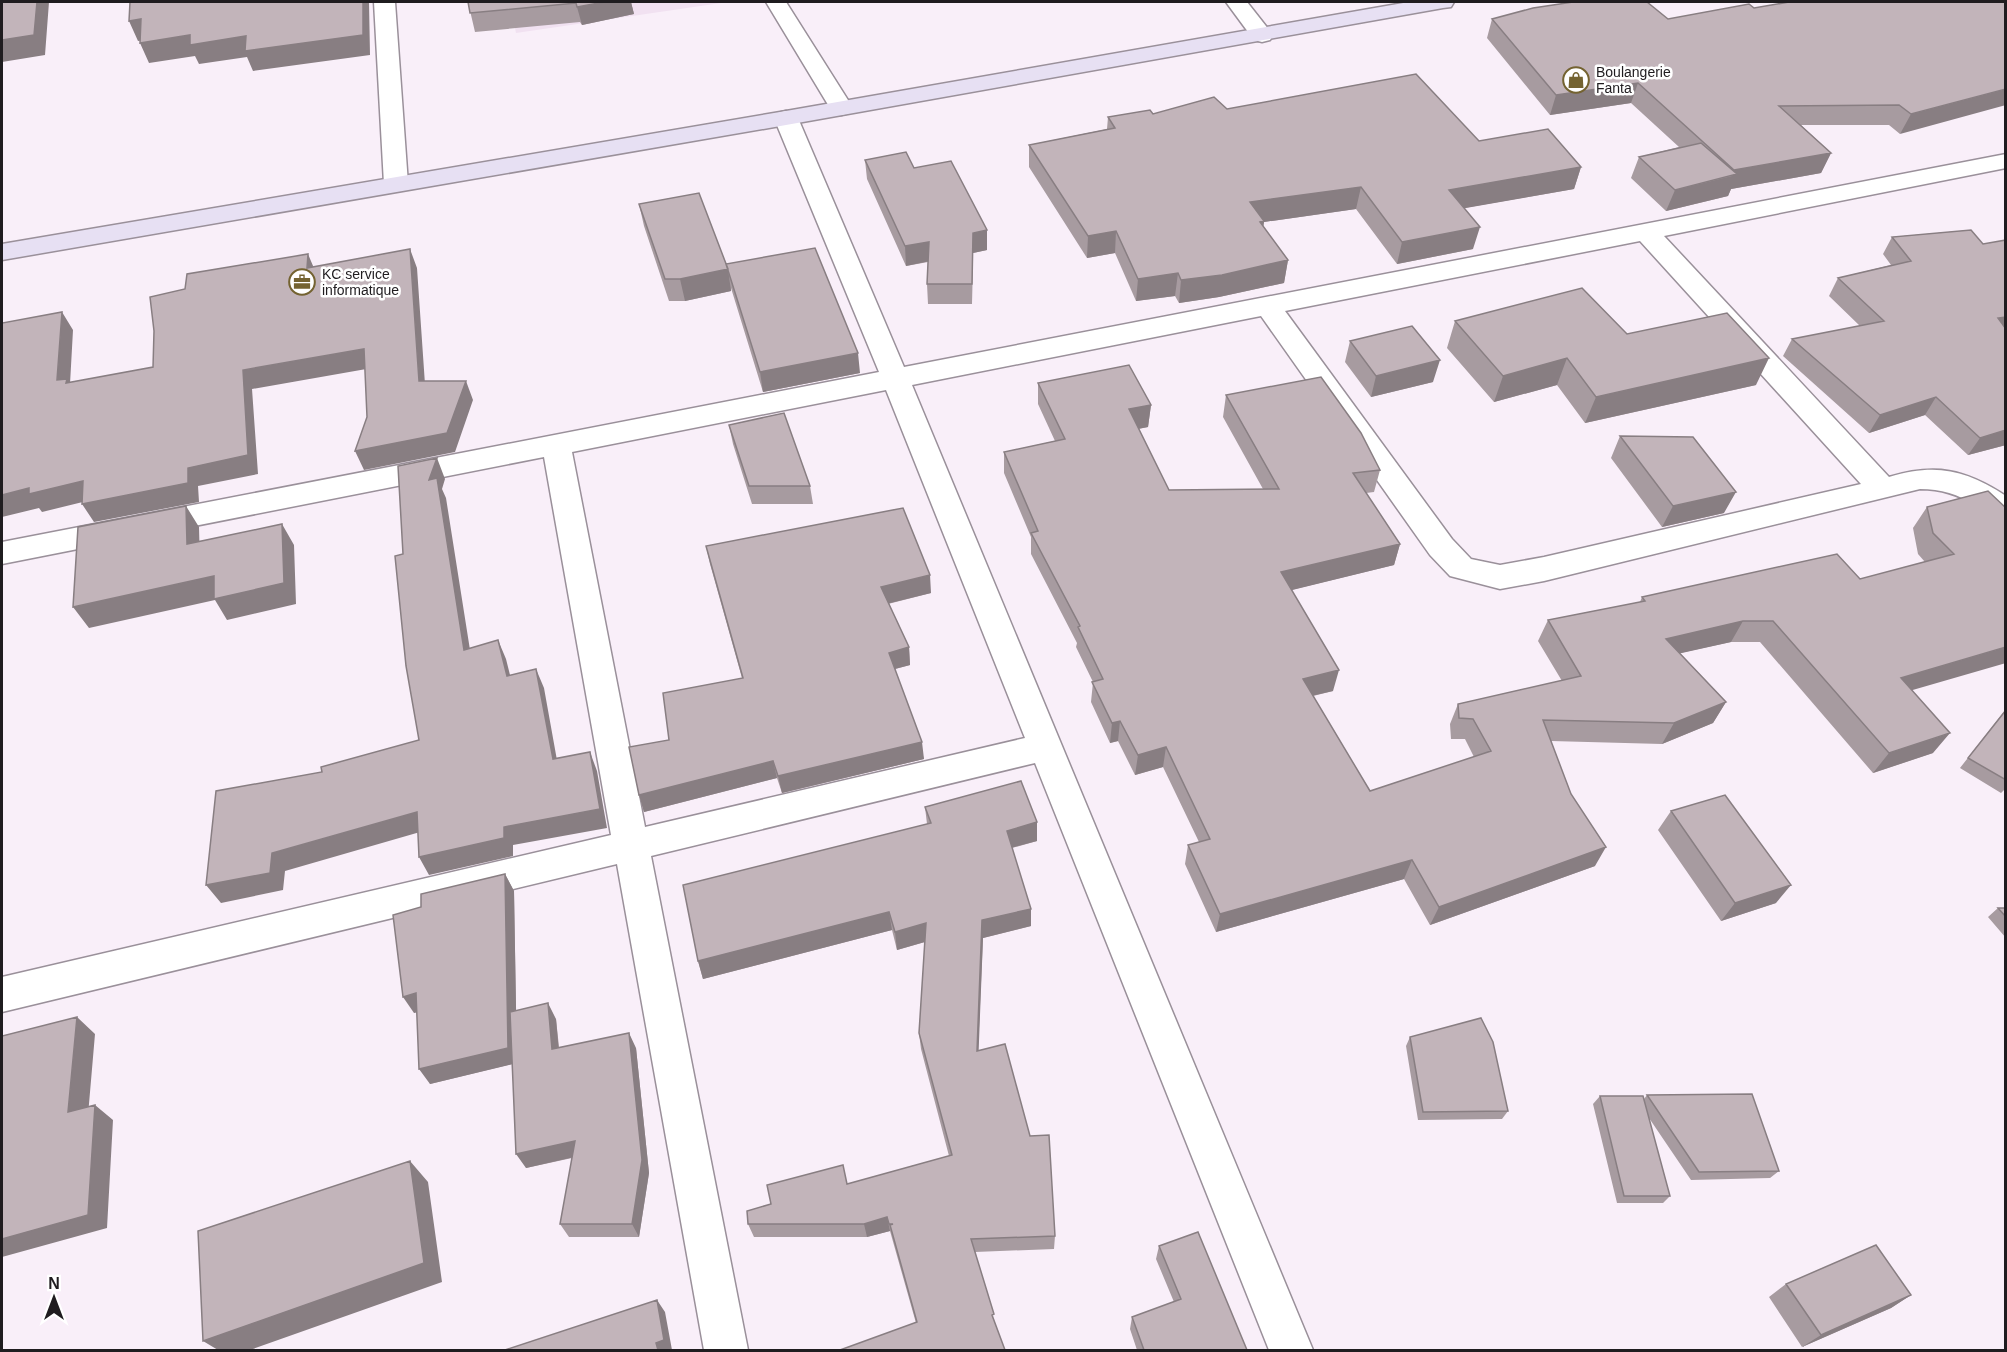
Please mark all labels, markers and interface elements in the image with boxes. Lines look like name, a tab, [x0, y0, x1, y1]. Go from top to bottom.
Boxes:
place label: Boulangerie Fanta	[1596, 64, 1671, 96]
shop icon: Boulangerie Fanta	[1561, 65, 1591, 95]
place label: KC service informatique	[322, 266, 399, 298]
office icon: KC service informatique	[287, 267, 317, 297]
north arrow	[24, 1268, 84, 1328]
text: N	[48, 1275, 60, 1292]

